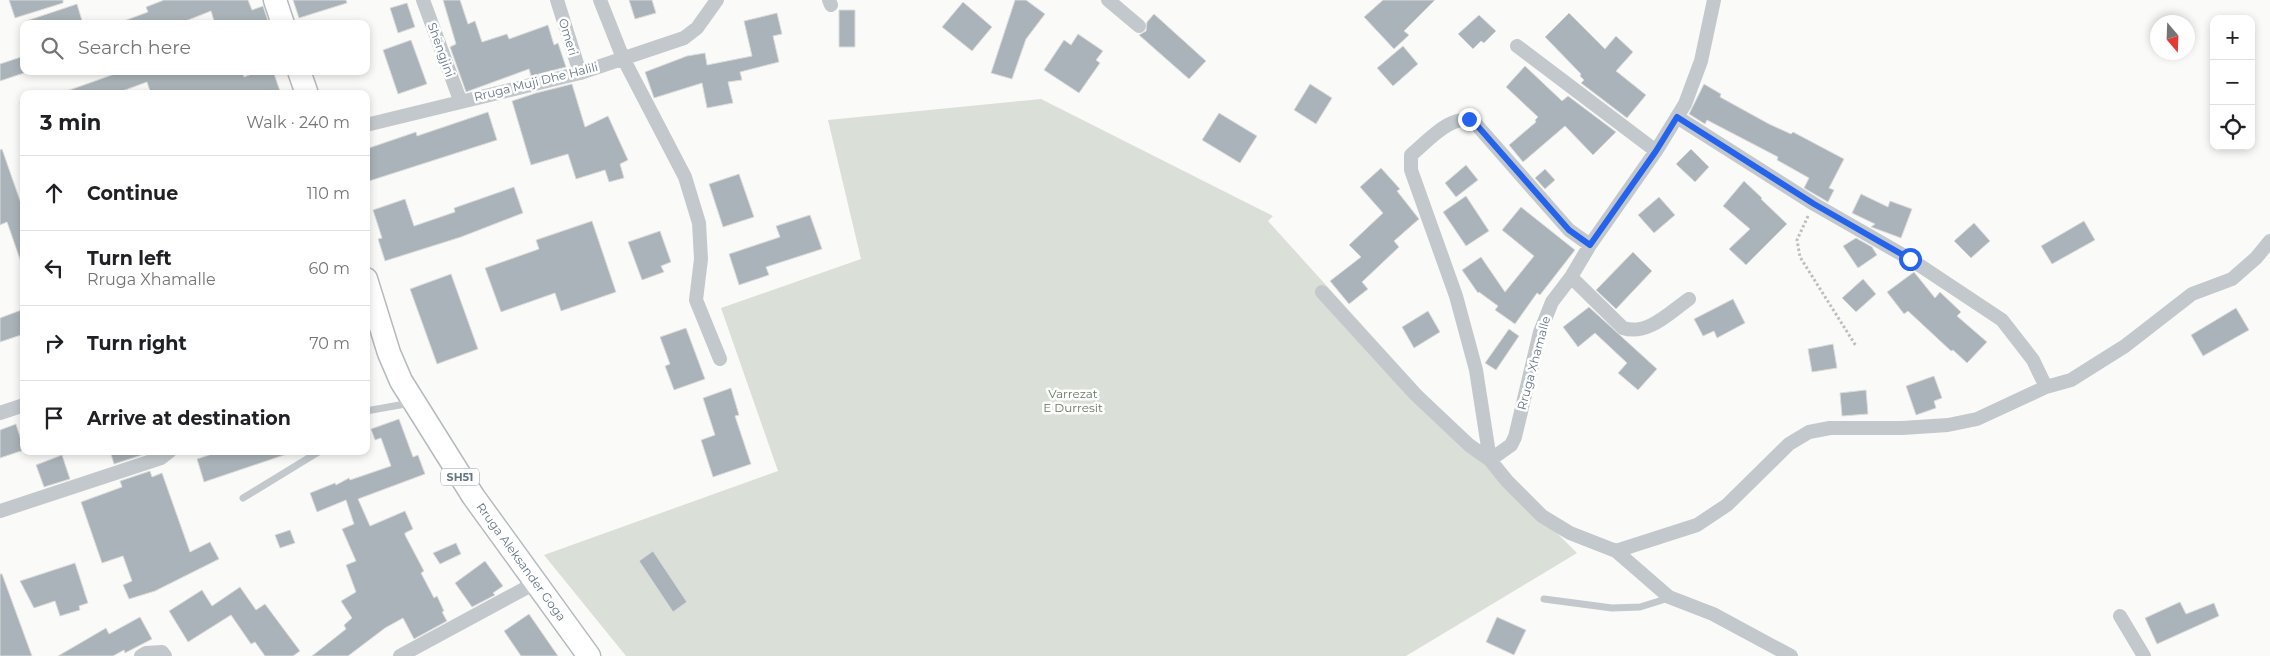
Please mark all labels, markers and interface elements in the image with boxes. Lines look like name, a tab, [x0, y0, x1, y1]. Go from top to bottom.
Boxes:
north arrow	[2150, 15, 2195, 60]
map controls	[2210, 15, 2255, 150]
button: +	[2210, 15, 2255, 60]
street label: Omeri	[556, 16, 581, 57]
search box	[20, 20, 370, 75]
street label: Shëngjini	[425, 21, 458, 79]
icon: search	[38, 34, 66, 62]
text: Search here	[78, 36, 191, 59]
street label: Rruga Muji Dhe Halili	[472, 59, 599, 104]
button: −	[2210, 60, 2255, 105]
button: locate	[2210, 105, 2255, 150]
route end	[1458, 108, 1481, 131]
text: 3 min	[40, 110, 101, 135]
text: Walk · 240 m	[246, 113, 350, 132]
icon: ahead	[40, 179, 68, 207]
text: Continue	[87, 182, 178, 205]
text: 110 m	[307, 184, 350, 203]
text: Turn left	[87, 247, 172, 270]
route start	[1899, 248, 1922, 271]
icon: left	[40, 254, 68, 282]
text: 60 m	[308, 259, 350, 278]
text: Rruga Xhamalle	[87, 270, 216, 289]
street label: Rruga Xhamalle	[1514, 314, 1553, 411]
icon: right	[40, 329, 68, 357]
text: Turn right	[87, 332, 187, 355]
text: 70 m	[309, 334, 350, 353]
park label: Varrezat E Durresit	[1043, 386, 1103, 415]
icon: arrive	[40, 404, 68, 432]
text: Arrive at destination	[87, 407, 291, 430]
road number: SH51	[441, 468, 479, 486]
street label: Rruga Aleksander Goga	[473, 500, 569, 624]

